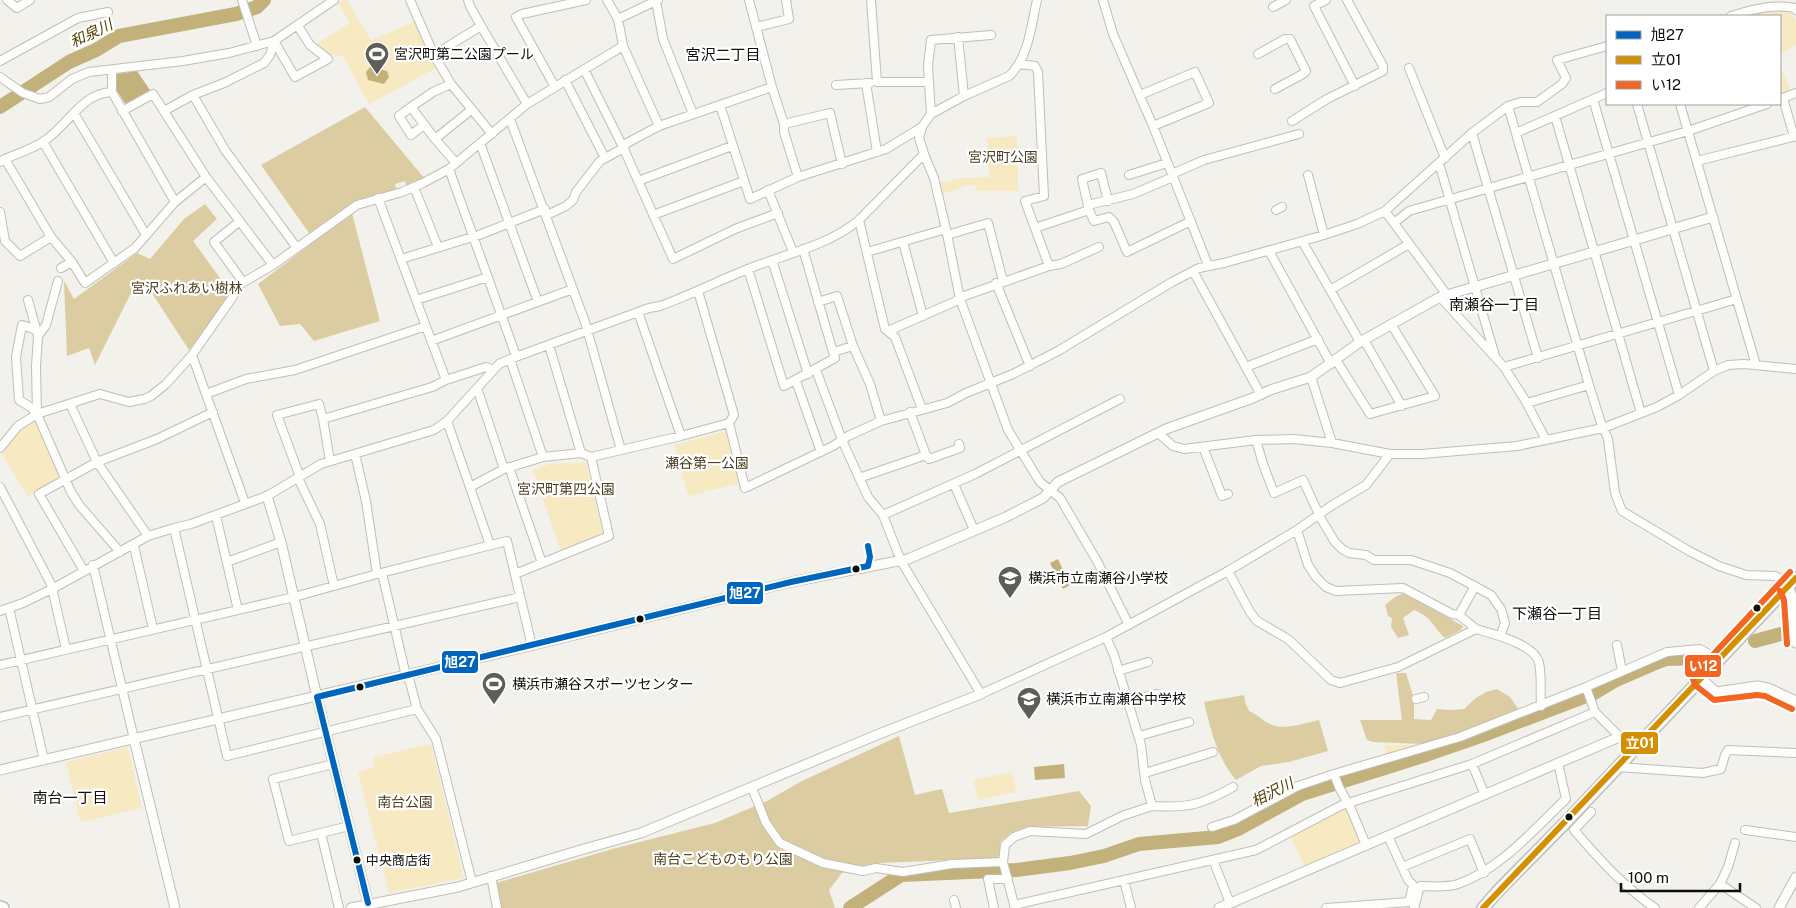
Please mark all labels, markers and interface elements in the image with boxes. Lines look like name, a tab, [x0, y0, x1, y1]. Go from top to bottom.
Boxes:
water label: 和泉川	[67, 15, 117, 51]
legend	[1606, 15, 1781, 105]
text: 旭27	[1651, 26, 1684, 43]
sports icon: 宮沢町第二公園プール	[364, 41, 390, 75]
place label: 宮沢町第二公園プール	[394, 46, 534, 62]
district label: 宮沢二丁目	[685, 46, 761, 63]
text: 立01	[1651, 51, 1681, 68]
text: い12	[1651, 76, 1681, 93]
park label: 宮沢町公園	[968, 149, 1038, 165]
park label: 宮沢ふれあい樹林	[131, 280, 243, 296]
district label: 南瀬谷一丁目	[1449, 296, 1539, 313]
park label: 瀬谷第一公園	[665, 455, 749, 471]
park label: 宮沢町第四公園	[517, 481, 615, 497]
unlabelled marker	[851, 564, 861, 574]
school or university icon: 横浜市立南瀬谷小学校	[997, 565, 1023, 599]
place label: 横浜市立南瀬谷小学校	[1028, 570, 1168, 586]
line badge: 旭27	[726, 581, 764, 605]
text: 旭27	[729, 585, 761, 601]
unlabelled marker	[1752, 603, 1762, 613]
district label: 下瀬谷一丁目	[1512, 605, 1602, 622]
unlabelled marker	[635, 614, 645, 624]
line badge: 旭27	[441, 650, 479, 674]
text: 旭27	[444, 654, 476, 670]
line badge: い12	[1684, 654, 1722, 678]
text: い12	[1689, 658, 1718, 674]
sports icon: 横浜市瀬谷スポーツセンター	[481, 671, 507, 705]
place label: 横浜市瀬谷スポーツセンター	[512, 676, 694, 692]
unlabelled marker	[355, 682, 365, 692]
school or university icon: 横浜市立南瀬谷中学校	[1016, 686, 1042, 720]
place label: 横浜市立南瀬谷中学校	[1046, 691, 1186, 707]
line badge: 立01	[1620, 731, 1659, 755]
text: 立01	[1625, 735, 1655, 751]
water label: 相沢川	[1248, 773, 1298, 810]
district label: 南台一丁目	[32, 789, 108, 806]
park label: 南台公園	[377, 794, 433, 810]
unlabelled marker	[1564, 812, 1574, 822]
park label: 南台こどものもり公園	[653, 851, 793, 867]
place label: 中央商店街	[366, 853, 431, 868]
marker: 中央商店街	[352, 855, 362, 865]
scale bar	[1621, 860, 1740, 892]
text: 100 m	[1628, 869, 1669, 886]

